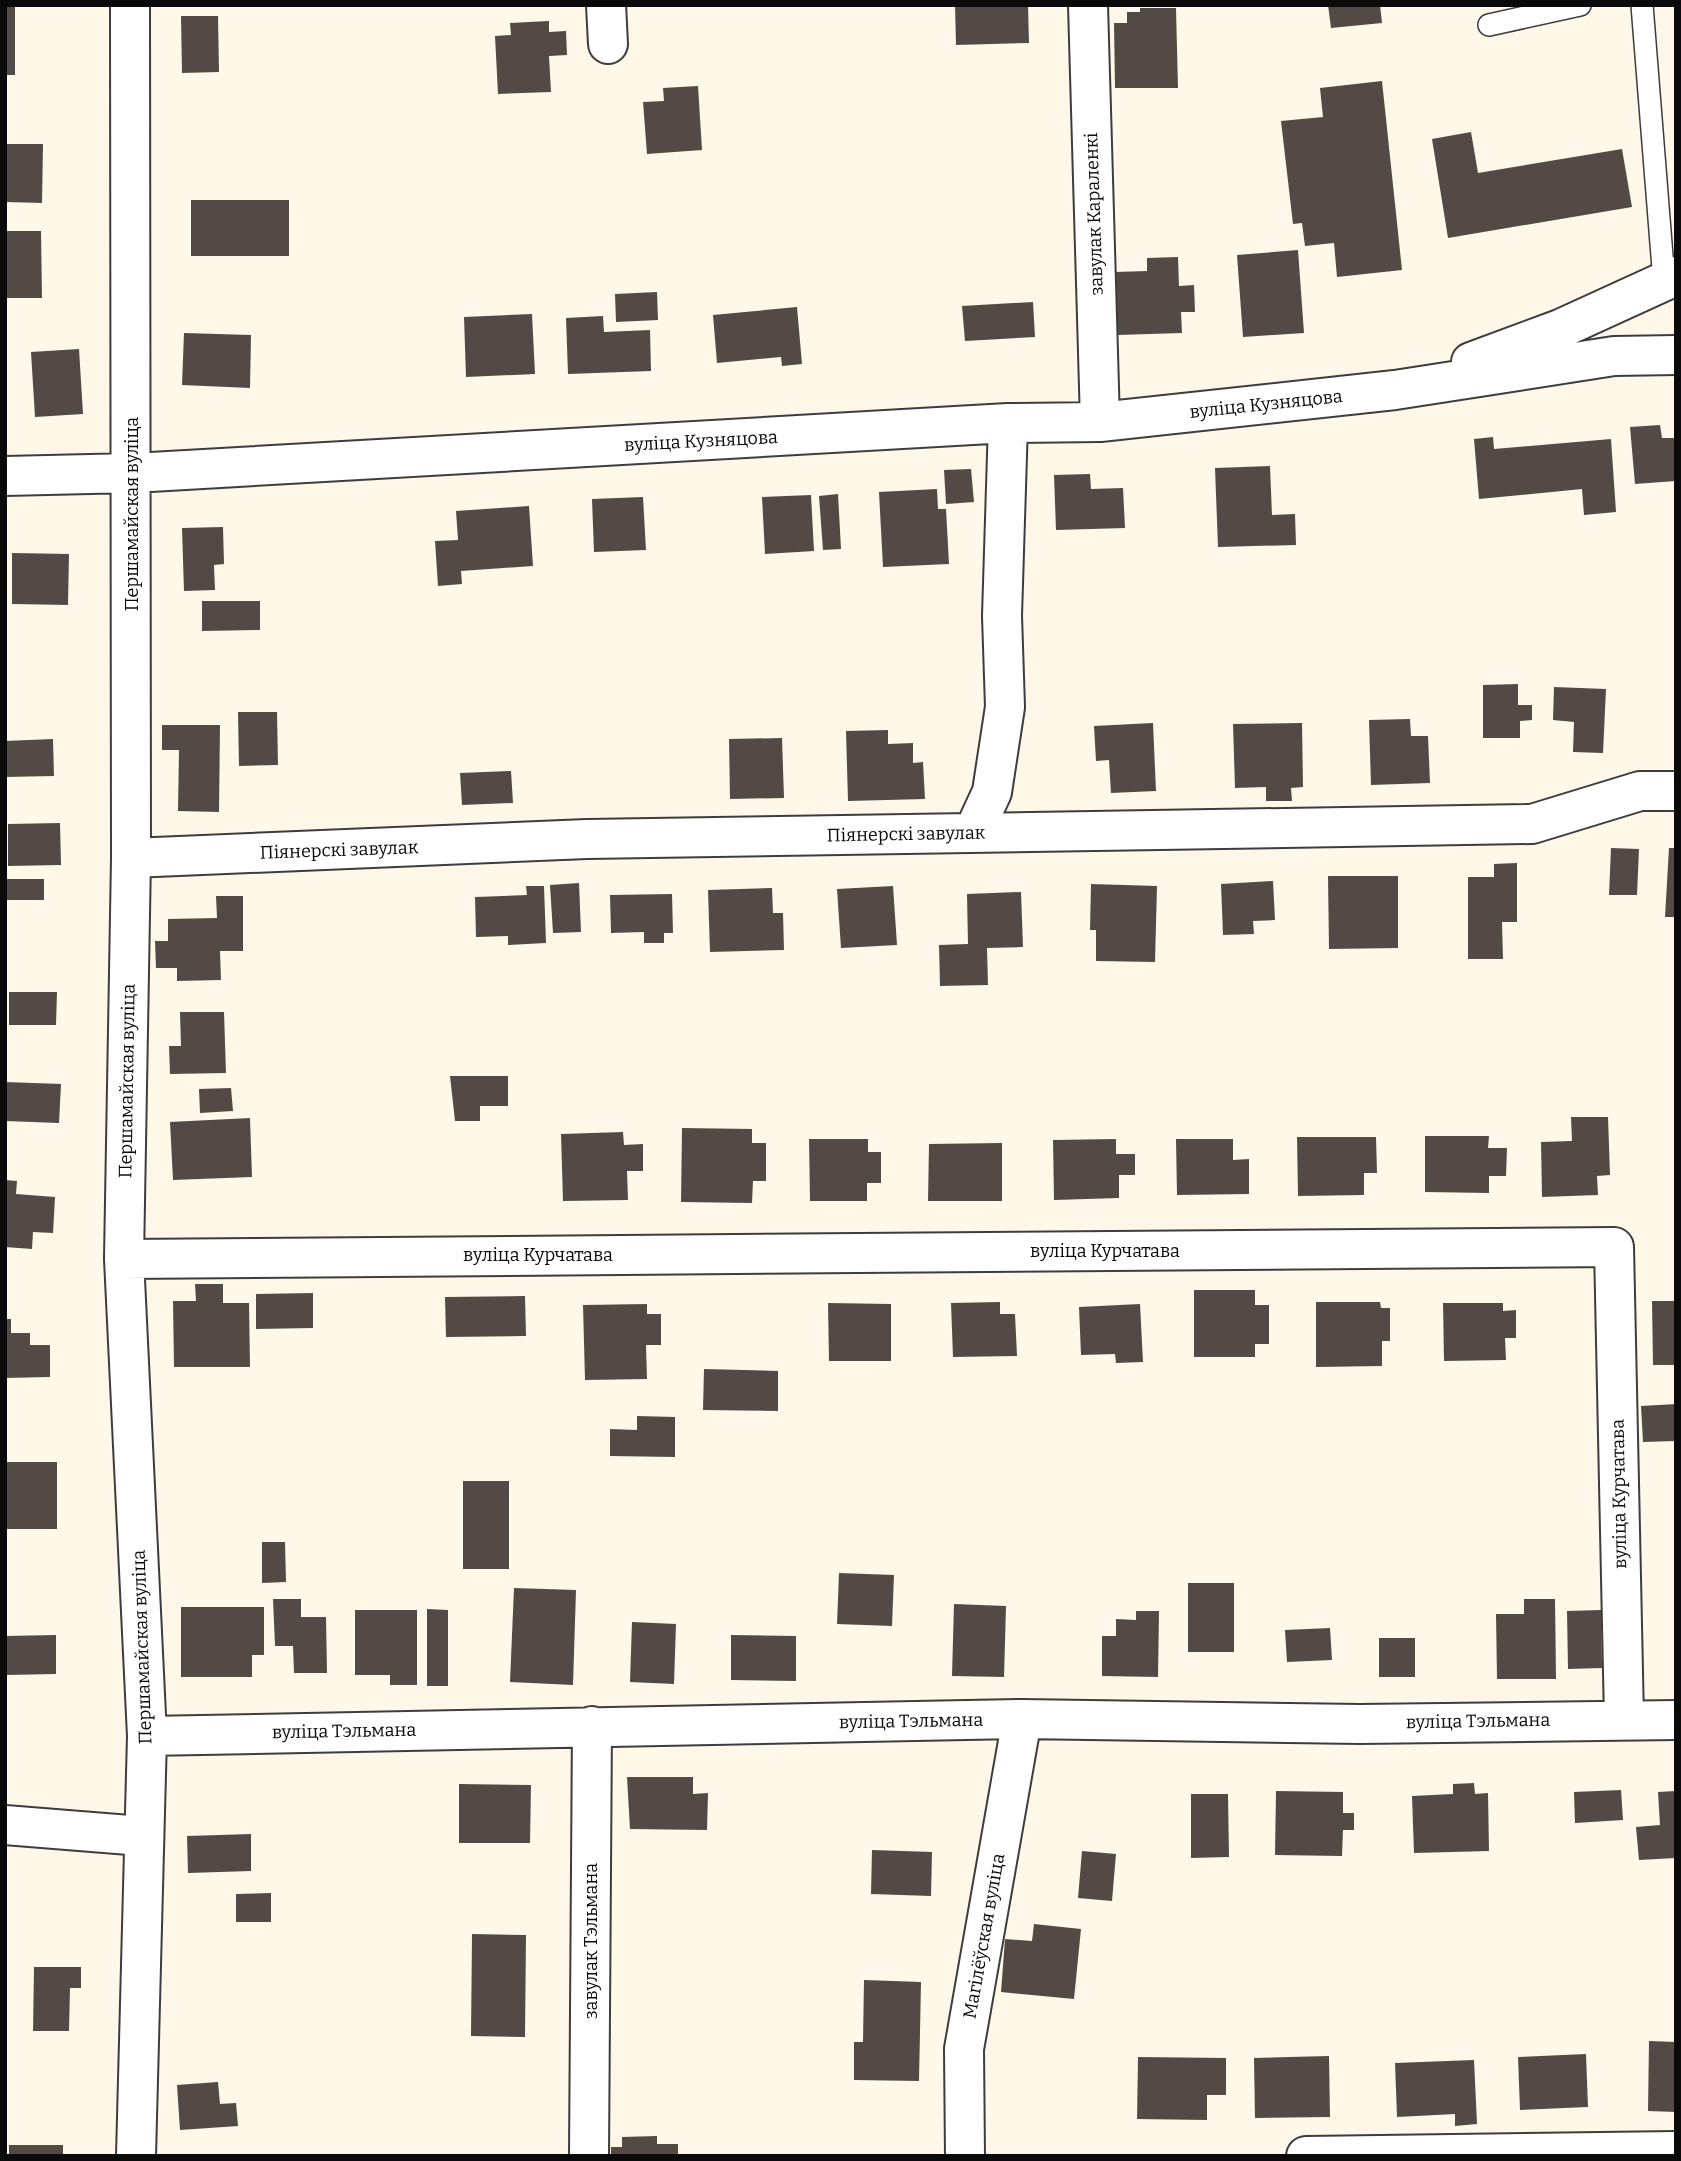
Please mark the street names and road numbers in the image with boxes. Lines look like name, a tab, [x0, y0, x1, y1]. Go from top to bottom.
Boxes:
street label: завулак Караленкі	[1080, 132, 1108, 296]
street label: вуліца Кузняцова	[1188, 385, 1344, 423]
street label: Першамайская вуліца	[121, 417, 143, 611]
street label: вуліца Кузняцова	[624, 426, 779, 456]
street label: Піянерскі завулак	[827, 822, 986, 846]
street label: Піянерскі завулак	[259, 836, 419, 864]
street label: Першамайская вуліца	[114, 984, 140, 1178]
street label: вуліца Курчатава	[1030, 1240, 1180, 1262]
street label: вуліца Курчатава	[463, 1244, 613, 1266]
street label: вуліца Курчатава	[1607, 1419, 1631, 1569]
street label: Першамайская вуліца	[128, 1549, 156, 1745]
street label: вуліца Тэльмана	[839, 1709, 984, 1733]
street label: вуліца Тэльмана	[1406, 1709, 1551, 1733]
street label: вуліца Тэльмана	[272, 1719, 417, 1743]
street label: Магілёўская вуліца	[959, 1851, 1009, 2020]
street label: завулак Тэльмана	[580, 1863, 602, 2019]

